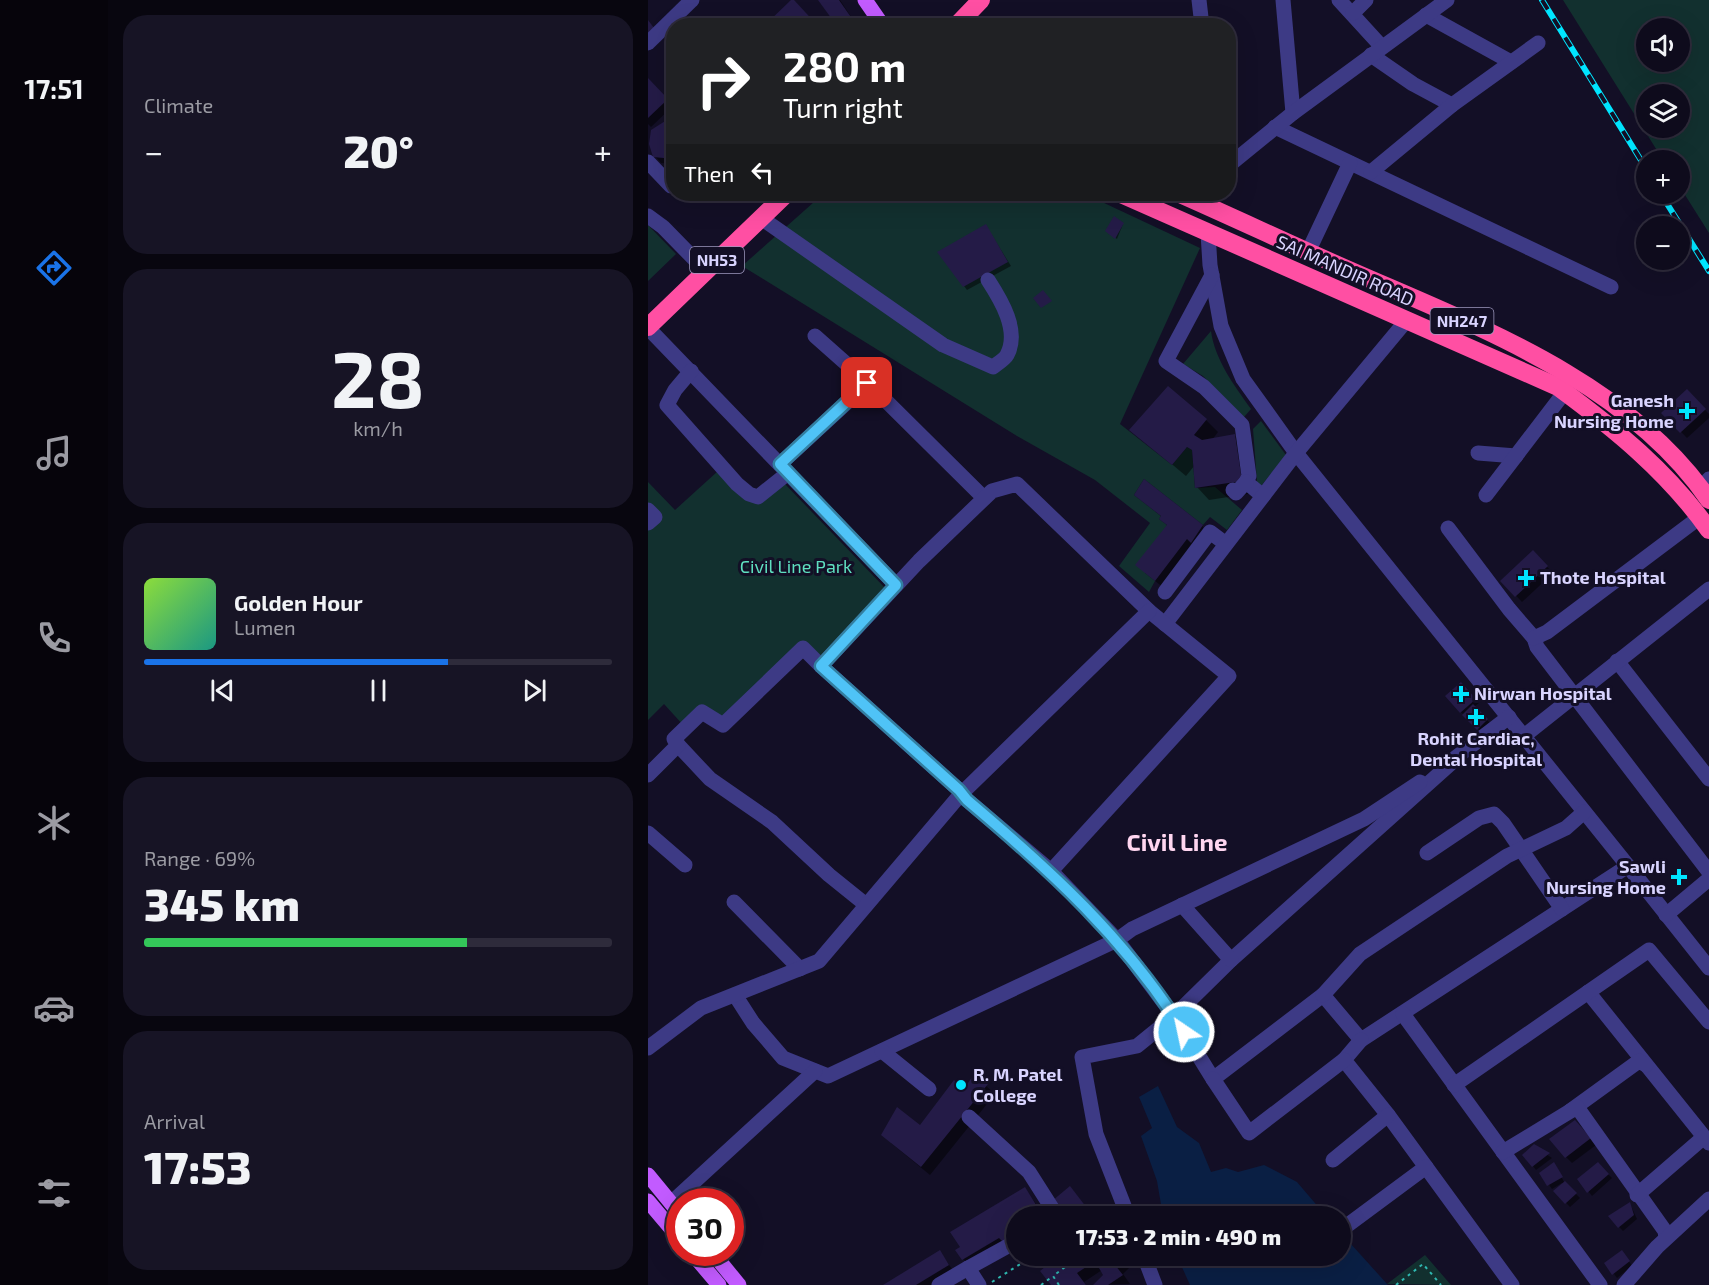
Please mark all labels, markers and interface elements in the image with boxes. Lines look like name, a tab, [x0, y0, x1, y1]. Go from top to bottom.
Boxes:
map controls	[1636, 18, 1690, 270]
button: sound	[1636, 18, 1690, 72]
text: 280 m	[783, 40, 906, 90]
icon: right	[684, 42, 762, 120]
text: 17:51	[24, 72, 84, 104]
button: layers	[1636, 84, 1690, 138]
text: Turn right	[783, 91, 903, 123]
text: Climate	[144, 93, 213, 117]
text: 20°	[343, 123, 414, 177]
text: −	[144, 131, 163, 171]
text: +	[594, 131, 612, 171]
button: +	[1636, 150, 1690, 204]
icon: left	[746, 156, 779, 189]
text: Then	[684, 160, 734, 186]
button: −	[1636, 216, 1690, 270]
street label: SAI MANDIR ROAD	[1273, 230, 1417, 310]
icon: directions	[33, 247, 75, 289]
road number: NH53	[690, 247, 744, 273]
road number: NH247	[1430, 308, 1494, 334]
text: 28	[331, 330, 425, 424]
pin	[841, 357, 892, 408]
icon: arrive	[850, 366, 883, 399]
place label: Ganesh Nursing Home	[1554, 389, 1674, 432]
marker: Ganesh Nursing Home	[1678, 402, 1696, 420]
text: km/h	[353, 416, 403, 440]
icon: music	[33, 432, 75, 474]
park label: Civil Line Park	[740, 555, 852, 577]
place label: Thote Hospital	[1540, 566, 1666, 588]
marker: Thote Hospital	[1517, 569, 1535, 587]
text: Golden Hour	[234, 589, 363, 615]
text: Lumen	[234, 615, 296, 639]
icon: phone	[33, 617, 75, 659]
icon: previous	[206, 674, 239, 707]
icon: pause	[362, 674, 395, 707]
icon: next	[518, 674, 551, 707]
place label: Nirwan Hospital	[1474, 682, 1612, 704]
marker: Nirwan Hospital	[1452, 685, 1470, 703]
marker: Rohit Cardiac, Dental Hospital	[1467, 708, 1485, 726]
place label: Rohit Cardiac, Dental Hospital	[1410, 727, 1542, 770]
icon: climate	[33, 802, 75, 844]
district label: Civil Line	[1127, 827, 1227, 856]
text: Range · 69%	[144, 846, 255, 870]
place label: Sawli Nursing Home	[1546, 855, 1666, 898]
marker: Sawli Nursing Home	[1670, 868, 1688, 886]
text: 345 km	[144, 876, 300, 930]
icon: car	[33, 987, 75, 1029]
position arrow	[1152, 1000, 1216, 1064]
place label: R. M. Patel College	[973, 1063, 1063, 1106]
marker: R. M. Patel College	[954, 1078, 968, 1092]
text: Arrival	[144, 1109, 205, 1133]
text: 17:53	[144, 1139, 252, 1193]
icon: filters	[33, 1172, 75, 1214]
speed limit sign: 30	[666, 1188, 744, 1266]
text: 17:53 · 2 min · 490 m	[1076, 1223, 1281, 1249]

